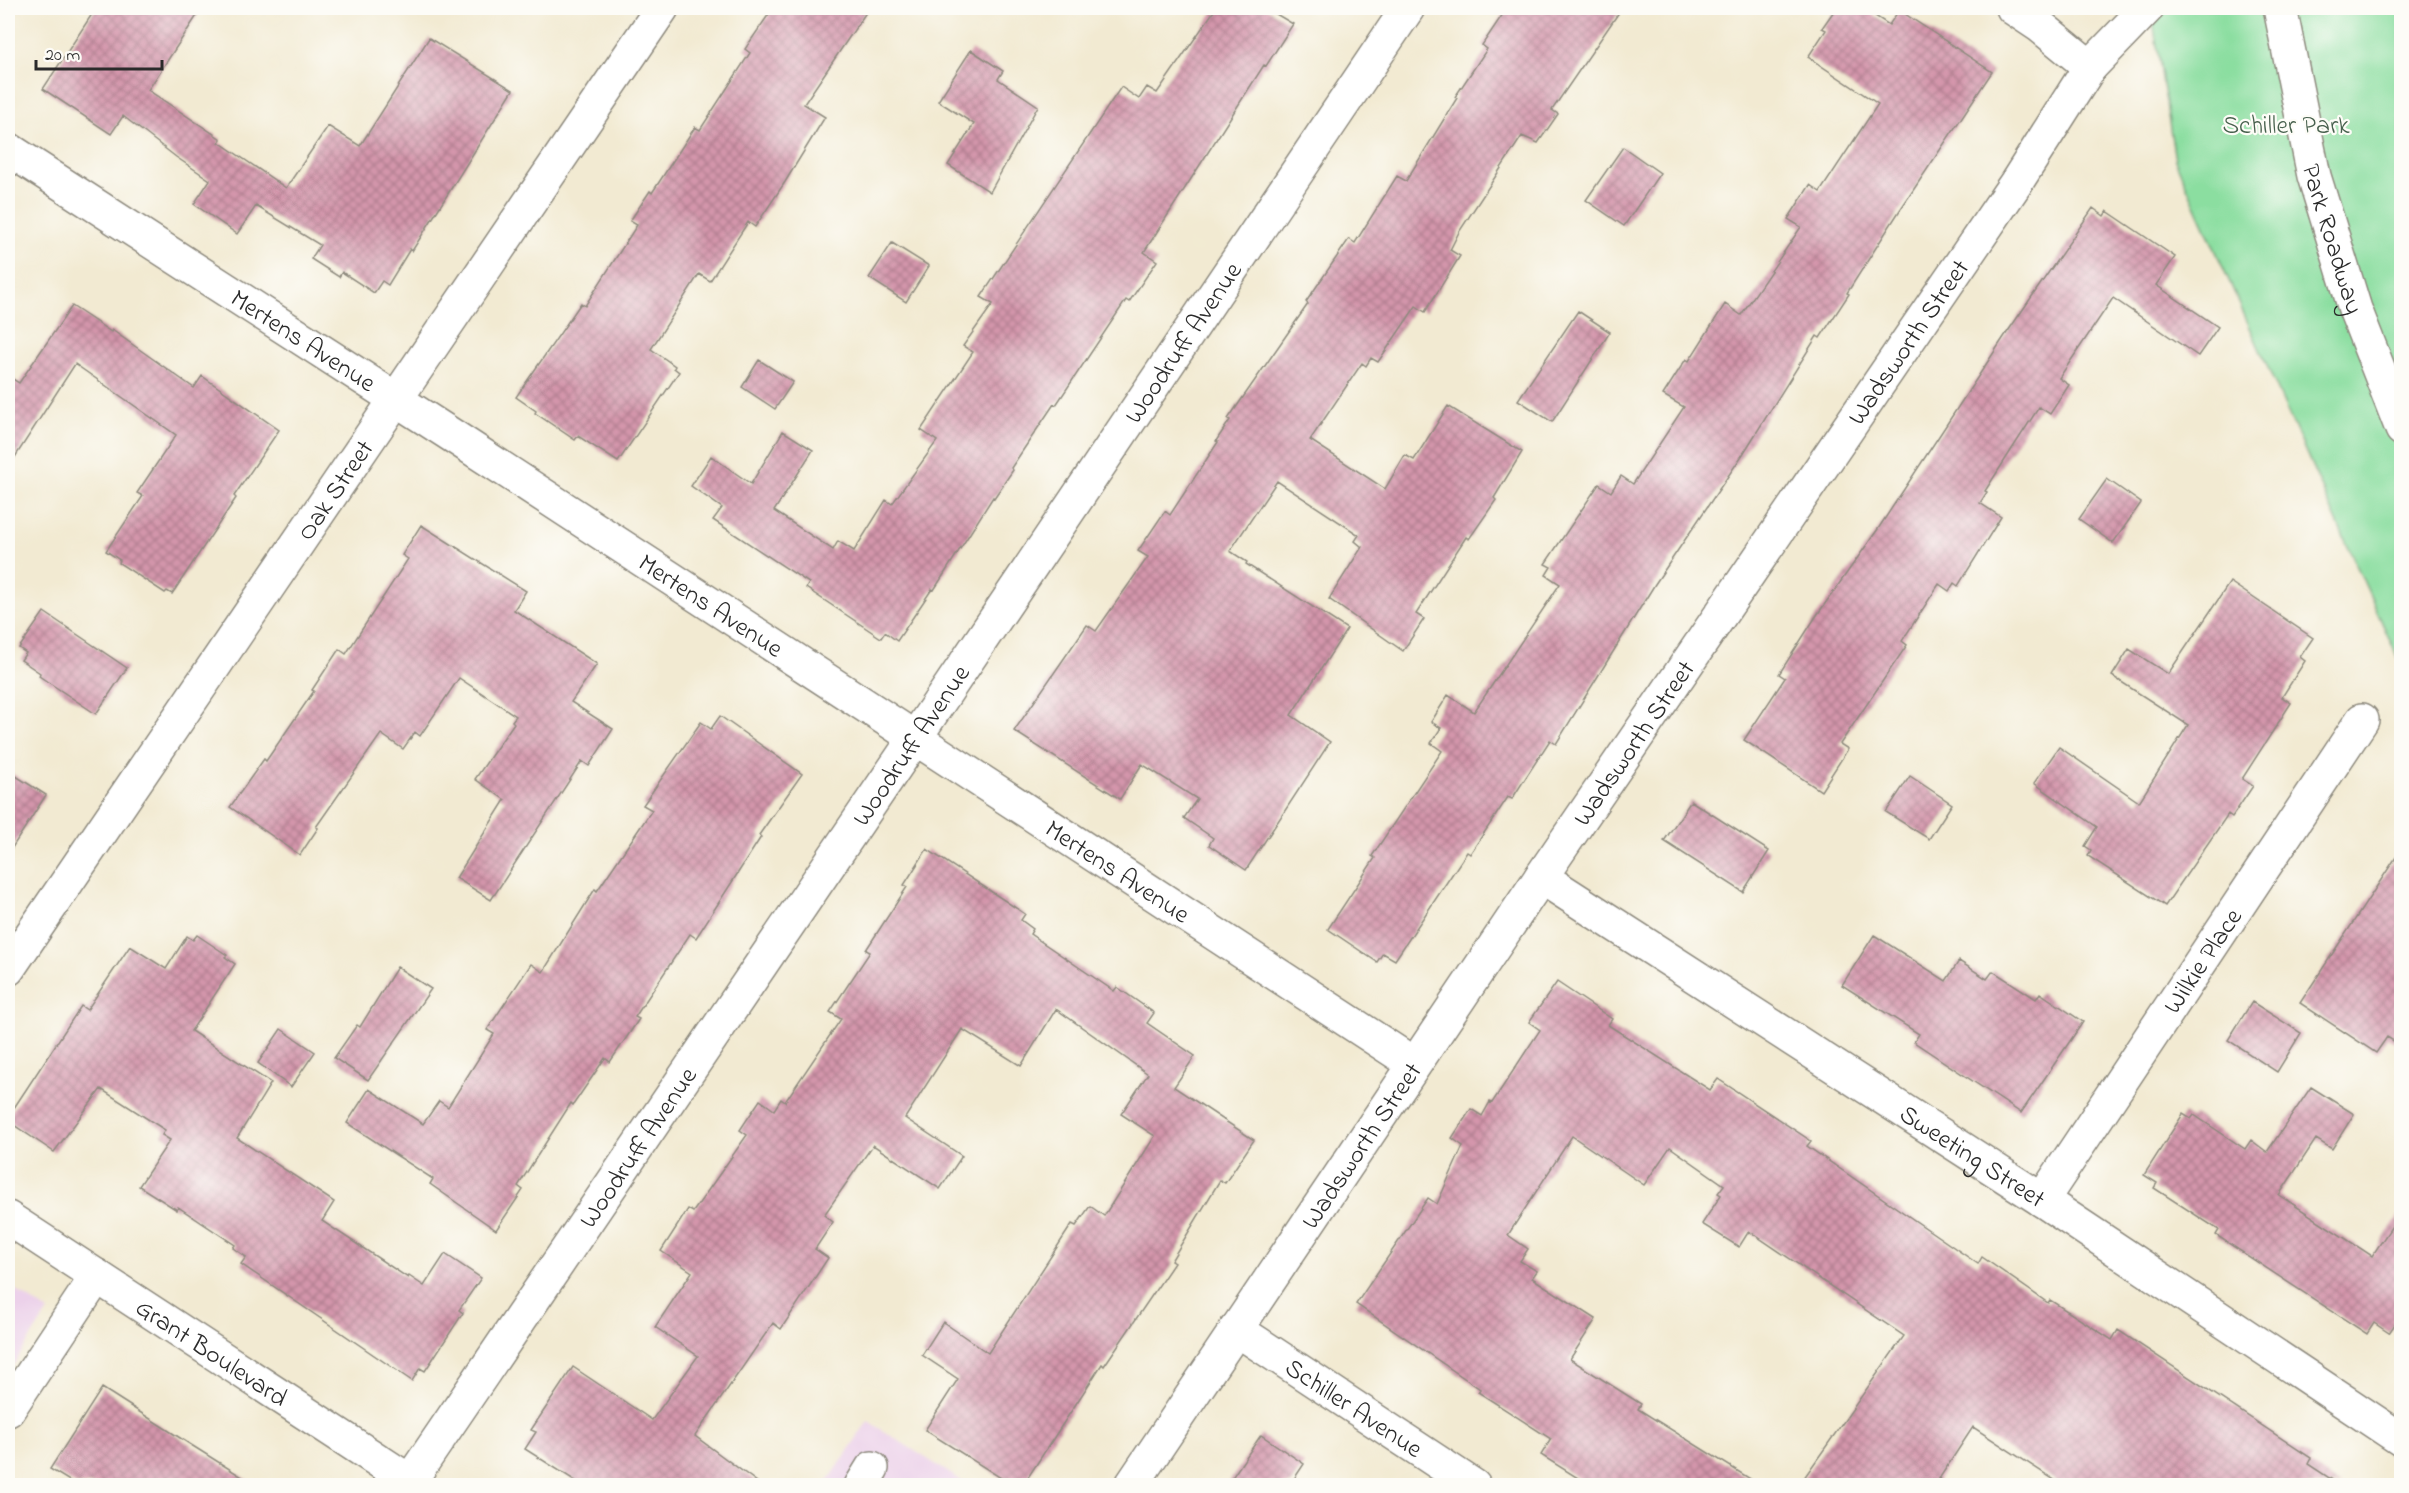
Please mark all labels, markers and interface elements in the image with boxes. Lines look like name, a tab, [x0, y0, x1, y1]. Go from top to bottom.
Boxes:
scale bar	[36, 33, 162, 71]
text: 20 m	[45, 43, 80, 69]
park label: Schiller Park	[2222, 108, 2350, 146]
street label: Park Roadway	[2290, 161, 2372, 320]
street label: Wadsworth Street	[1840, 252, 1980, 434]
street label: Woodruff Avenue	[1117, 255, 1253, 432]
street label: Mertens Avenue	[222, 281, 383, 404]
street label: Oak Street	[289, 433, 385, 549]
street label: Mertens Avenue	[630, 546, 790, 669]
street label: Wadsworth Street	[1565, 653, 1706, 835]
street label: Woodruff Avenue	[844, 658, 981, 835]
street label: Mertens Avenue	[1036, 812, 1197, 935]
street label: Wilkie Place	[2155, 901, 2253, 1022]
street label: Wadsworth Street	[1293, 1056, 1433, 1238]
street label: Woodruff Avenue	[571, 1060, 708, 1237]
street label: Sweeting Street	[1891, 1097, 2052, 1219]
street label: Grant Boulevard	[127, 1290, 294, 1418]
street label: Schiller Avenue	[1276, 1350, 1430, 1469]

